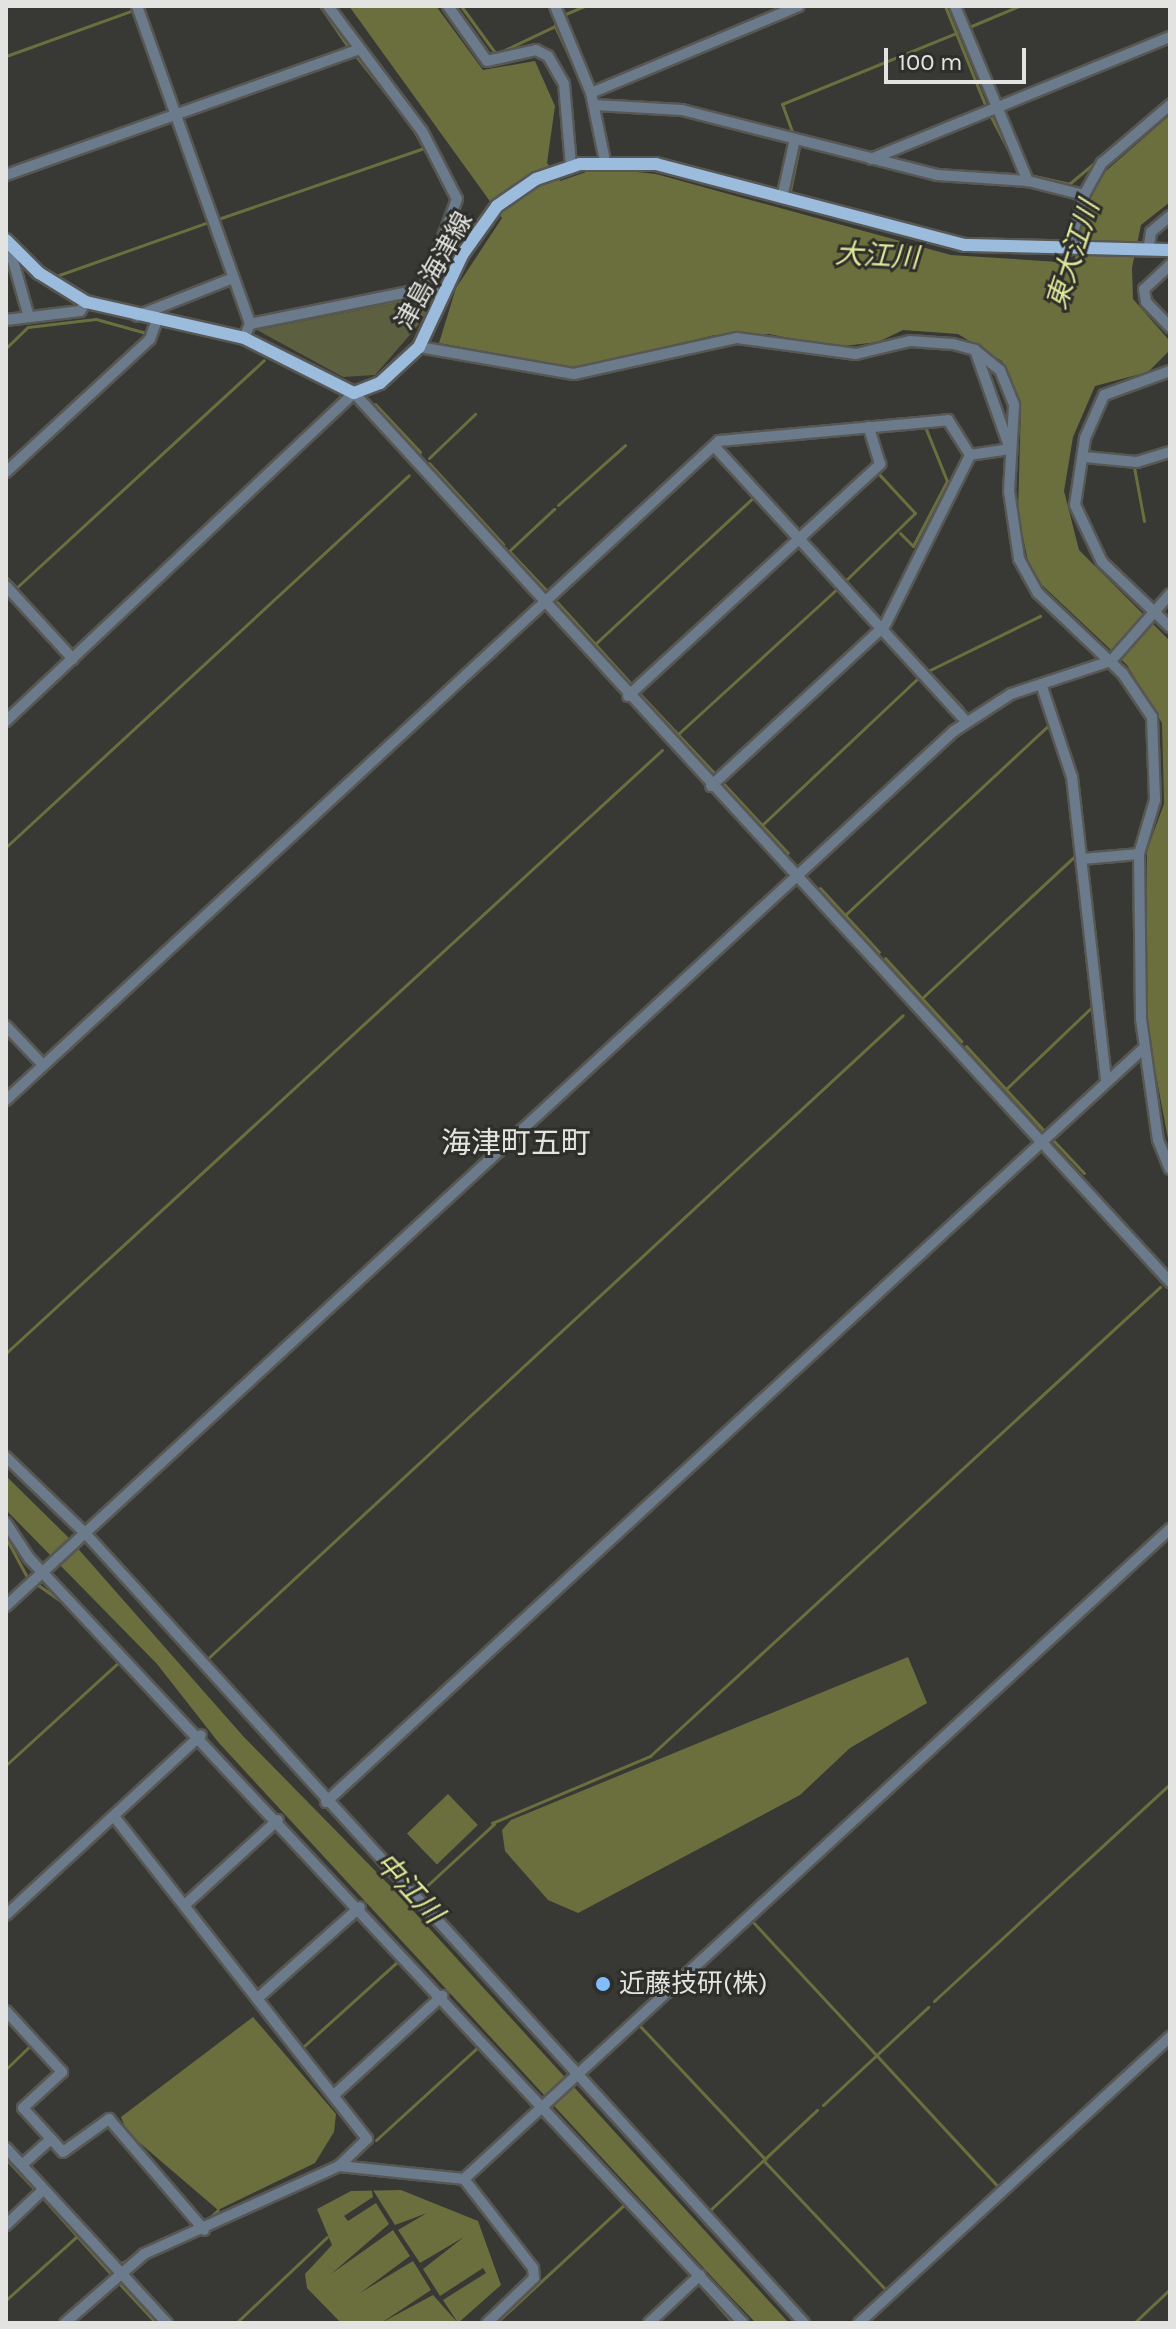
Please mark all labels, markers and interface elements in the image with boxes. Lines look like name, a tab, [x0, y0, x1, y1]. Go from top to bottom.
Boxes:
scale bar	[888, 32, 1030, 82]
text: 100 m	[898, 48, 963, 76]
water label: 東大江川	[1040, 197, 1106, 313]
street label: 津島海津線	[389, 207, 479, 335]
water label: 大江川	[834, 237, 920, 275]
district label: 海津町五町	[441, 1125, 591, 1161]
water label: 中江川	[368, 1846, 450, 1930]
place label: 近藤技研(株)	[619, 1968, 767, 2000]
marker: 近藤技研(株)	[594, 1975, 612, 1993]

